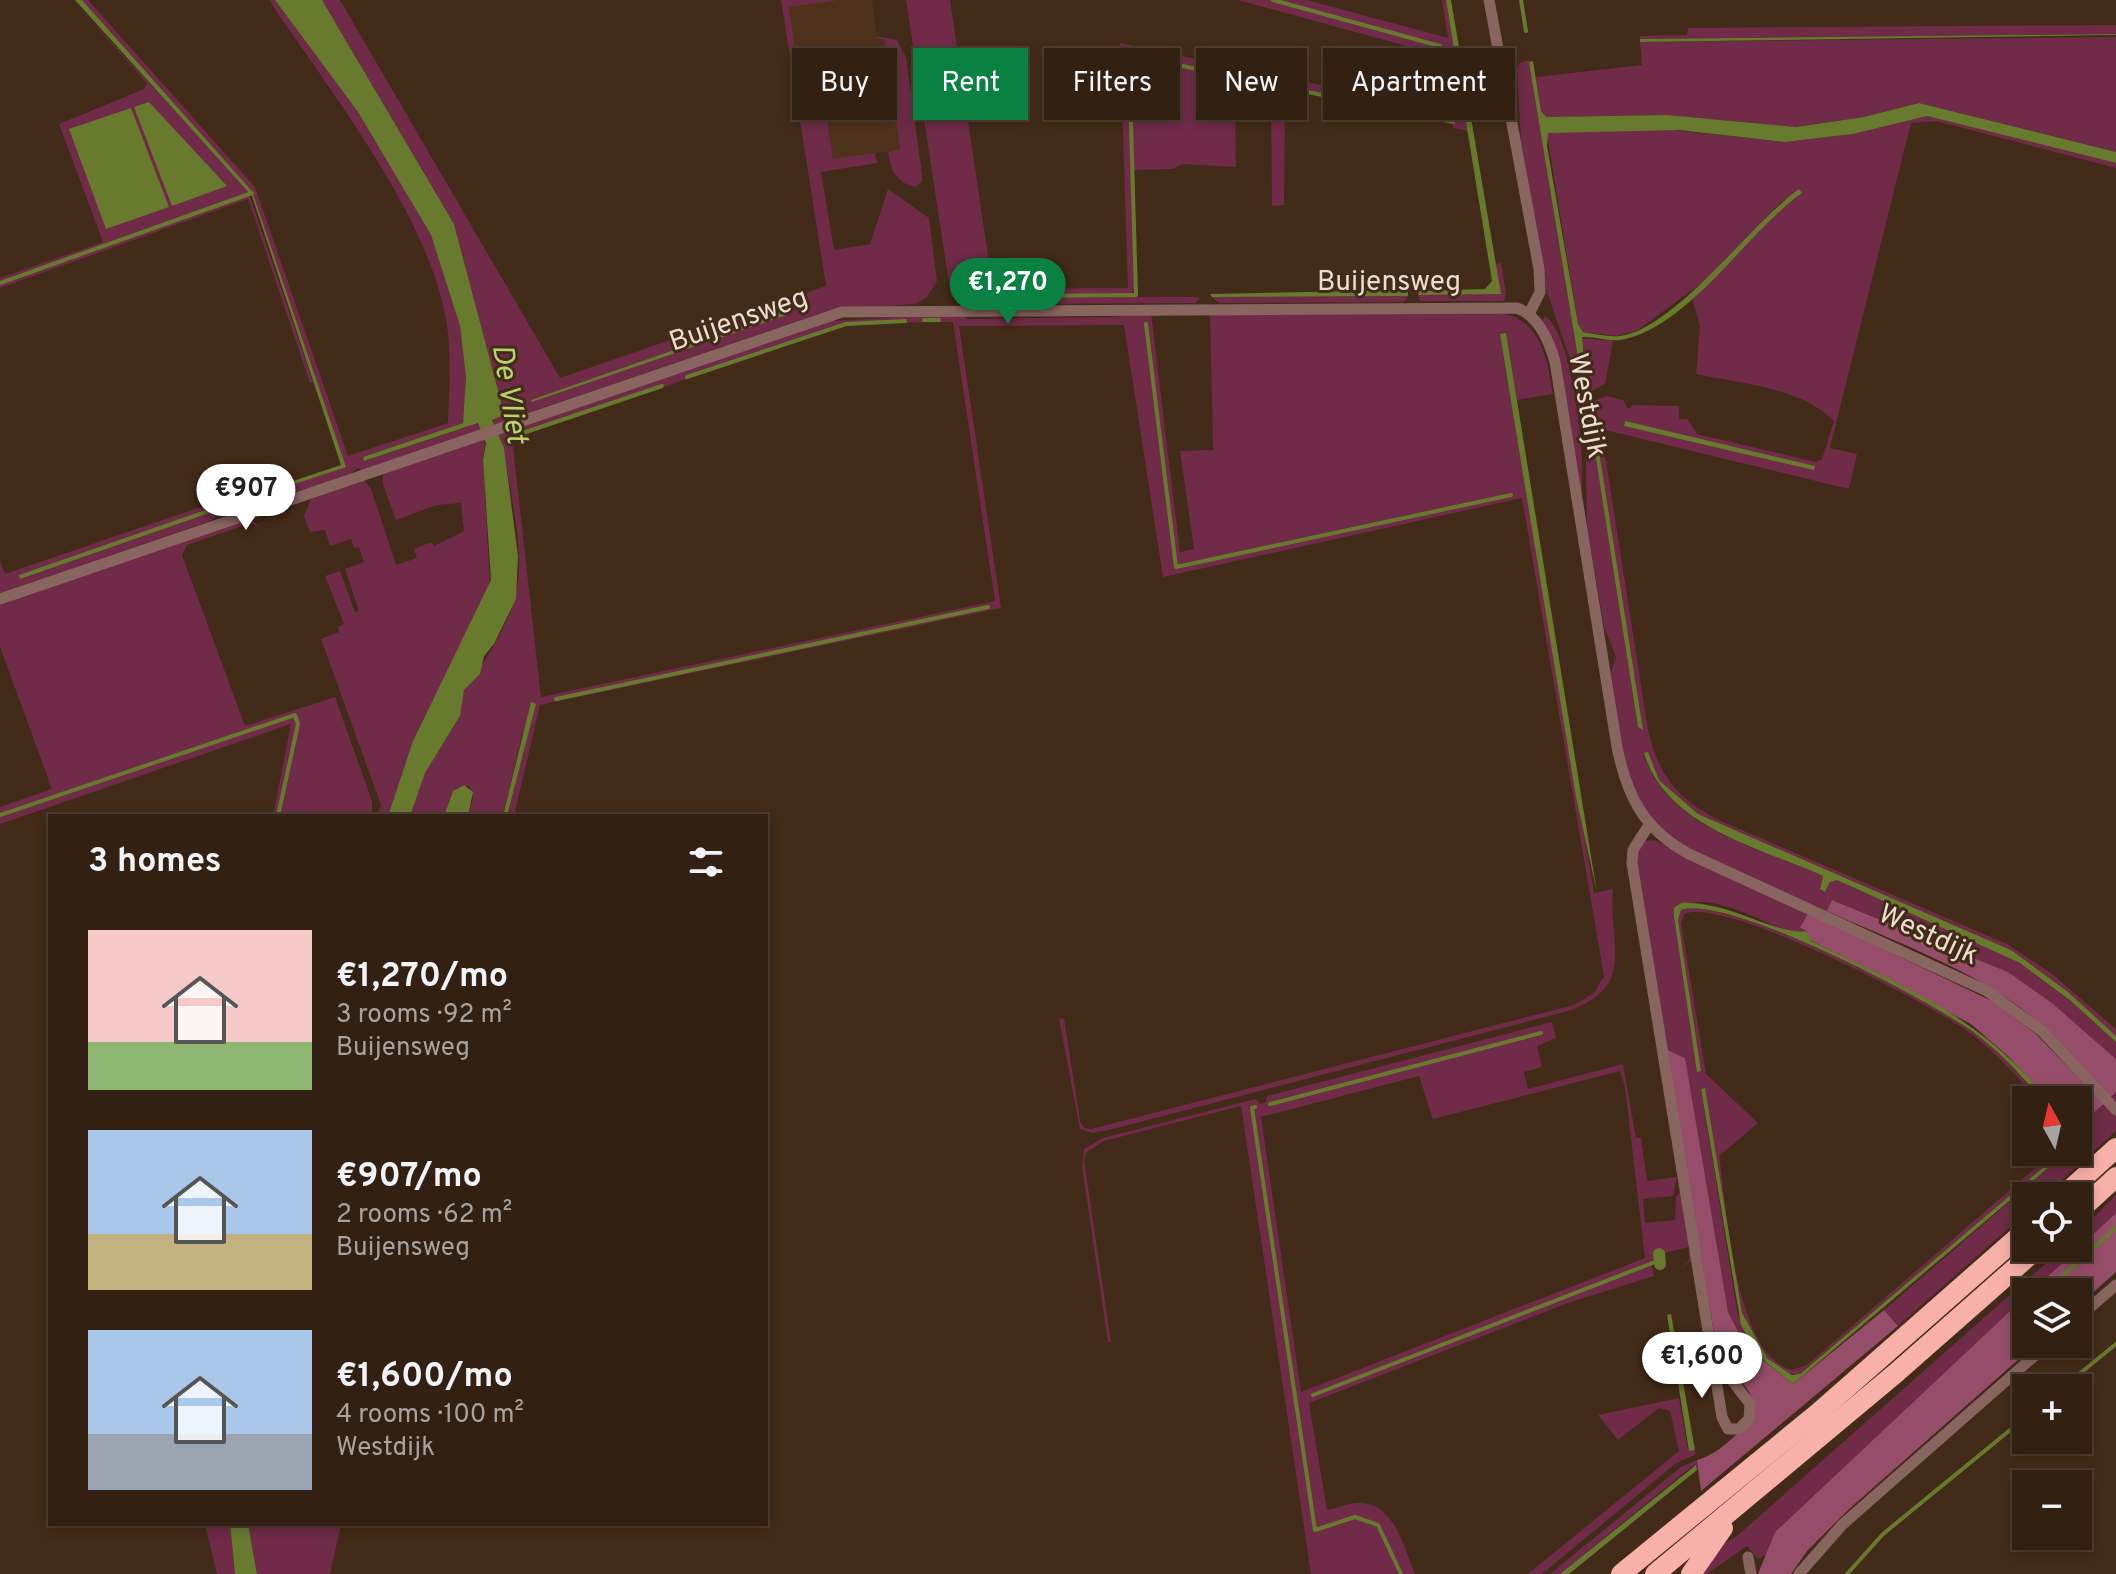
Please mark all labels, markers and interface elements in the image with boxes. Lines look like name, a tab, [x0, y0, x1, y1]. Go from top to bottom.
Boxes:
chip: Buy	[792, 48, 897, 120]
chip: Rent	[913, 48, 1028, 120]
chip: Filters	[1044, 48, 1180, 120]
chip: New	[1196, 48, 1307, 120]
chip: Apartment	[1323, 48, 1515, 120]
pin: €1,270	[943, 258, 1073, 326]
street label: Buijensweg	[1317, 265, 1461, 301]
text: €1,270	[968, 267, 1048, 300]
street label: Buijensweg	[665, 281, 813, 361]
water label: De Vliet	[482, 342, 534, 448]
street label: Westdijk	[1558, 350, 1614, 462]
pin: €907	[199, 464, 293, 532]
text: €907	[214, 473, 278, 506]
icon: filters	[684, 840, 728, 884]
text: 3 homes	[88, 841, 221, 884]
street label: Westdijk	[1872, 897, 1984, 975]
text: €1,270/mo	[336, 956, 508, 999]
icon: home	[152, 962, 248, 1058]
text: 3 rooms · 92 m²	[336, 999, 512, 1032]
text: Buijensweg	[336, 1032, 470, 1065]
north arrow	[2012, 1086, 2092, 1166]
map controls	[2012, 1086, 2092, 1550]
text: €907/mo	[336, 1156, 482, 1199]
icon: home	[152, 1162, 248, 1258]
button: locate	[2012, 1182, 2092, 1262]
text: 2 rooms · 62 m²	[336, 1199, 512, 1232]
text: Buijensweg	[336, 1232, 470, 1265]
button: layers	[2012, 1278, 2092, 1358]
pin: €1,600	[1637, 1332, 1767, 1400]
text: €1,600	[1660, 1341, 1744, 1374]
text: €1,600/mo	[336, 1356, 513, 1399]
icon: home	[152, 1362, 248, 1458]
button: +	[2012, 1374, 2092, 1454]
text: 4 rooms · 100 m²	[336, 1399, 524, 1432]
text: Westdijk	[336, 1432, 435, 1465]
button: −	[2012, 1470, 2092, 1550]

